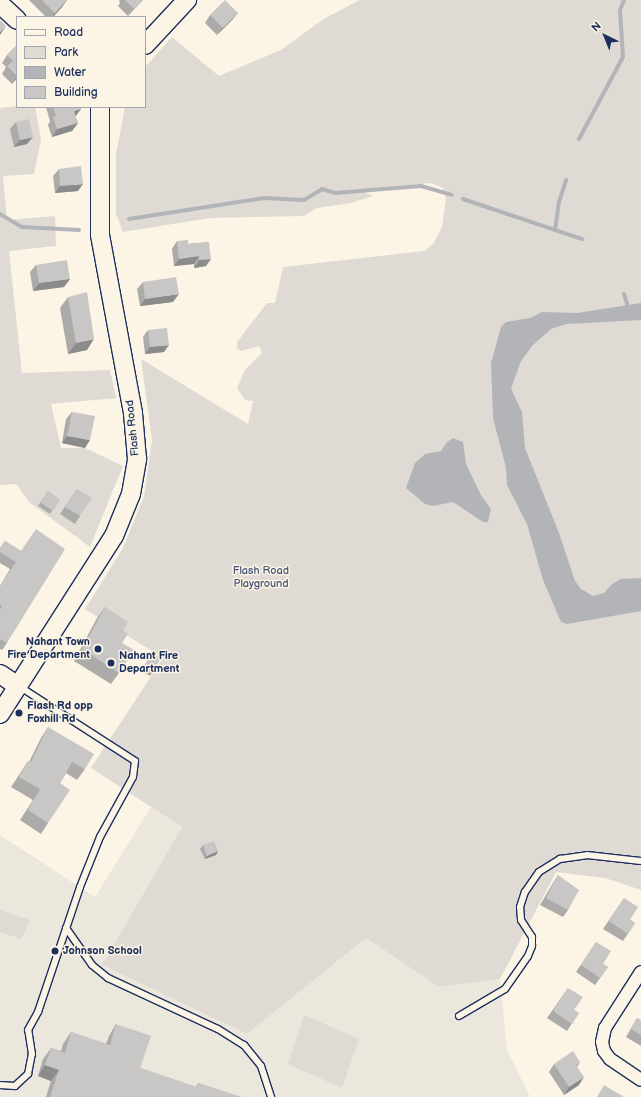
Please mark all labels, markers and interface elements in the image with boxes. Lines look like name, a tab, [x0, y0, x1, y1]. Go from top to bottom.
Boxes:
legend	[16, 16, 146, 108]
north arrow	[585, 16, 625, 56]
text: N	[589, 19, 604, 34]
text: Road	[54, 25, 83, 40]
text: Park	[54, 45, 78, 60]
text: Water	[54, 65, 86, 80]
text: Building	[54, 85, 98, 100]
street label: Flash Road	[123, 399, 143, 457]
park label: Flash Road Playground	[233, 565, 289, 591]
place label: Nahant Town Fire Department	[7, 636, 90, 662]
marker: Nahant Town Fire Department	[93, 644, 103, 654]
place label: Nahant Fire Department	[119, 650, 179, 676]
marker: Nahant Fire Department	[106, 658, 116, 668]
place label: Flash Rd opp Foxhill Rd	[27, 700, 93, 726]
marker: Flash Rd opp Foxhill Rd	[14, 708, 24, 718]
place label: Johnson School	[63, 944, 142, 958]
marker: Johnson School	[50, 946, 60, 956]

